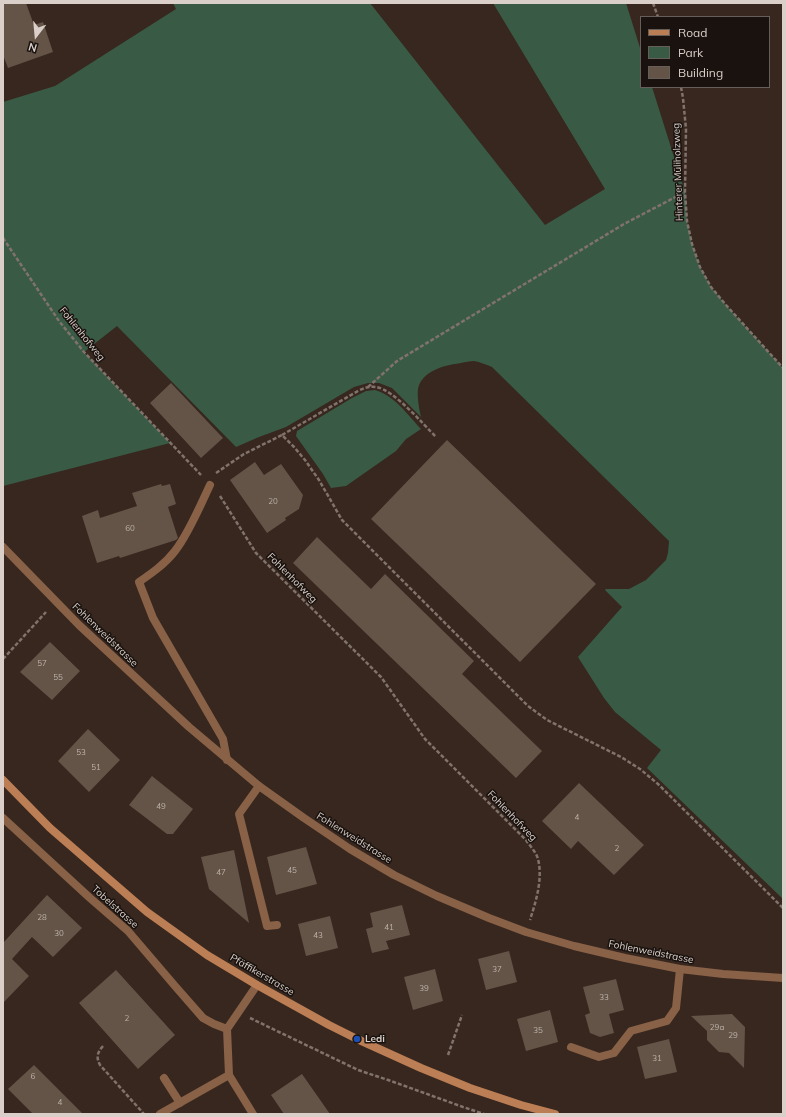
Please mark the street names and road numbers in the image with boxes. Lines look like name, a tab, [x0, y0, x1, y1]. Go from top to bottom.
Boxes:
street label: Hinterer Müliholzweg	[670, 123, 686, 221]
street label: Fohlenhofweg	[57, 305, 107, 363]
street label: Fohlenhofweg	[265, 551, 319, 605]
street label: Fohlenweidstrasse	[70, 601, 140, 669]
street label: Fohlenhofweg	[485, 788, 539, 844]
street label: Fohlenweidstrasse	[314, 810, 394, 866]
street label: Tobelstrasse	[89, 883, 141, 931]
street label: Fohlenweidstrasse	[607, 938, 695, 966]
street label: Pfäffikerstrasse	[228, 952, 296, 998]

